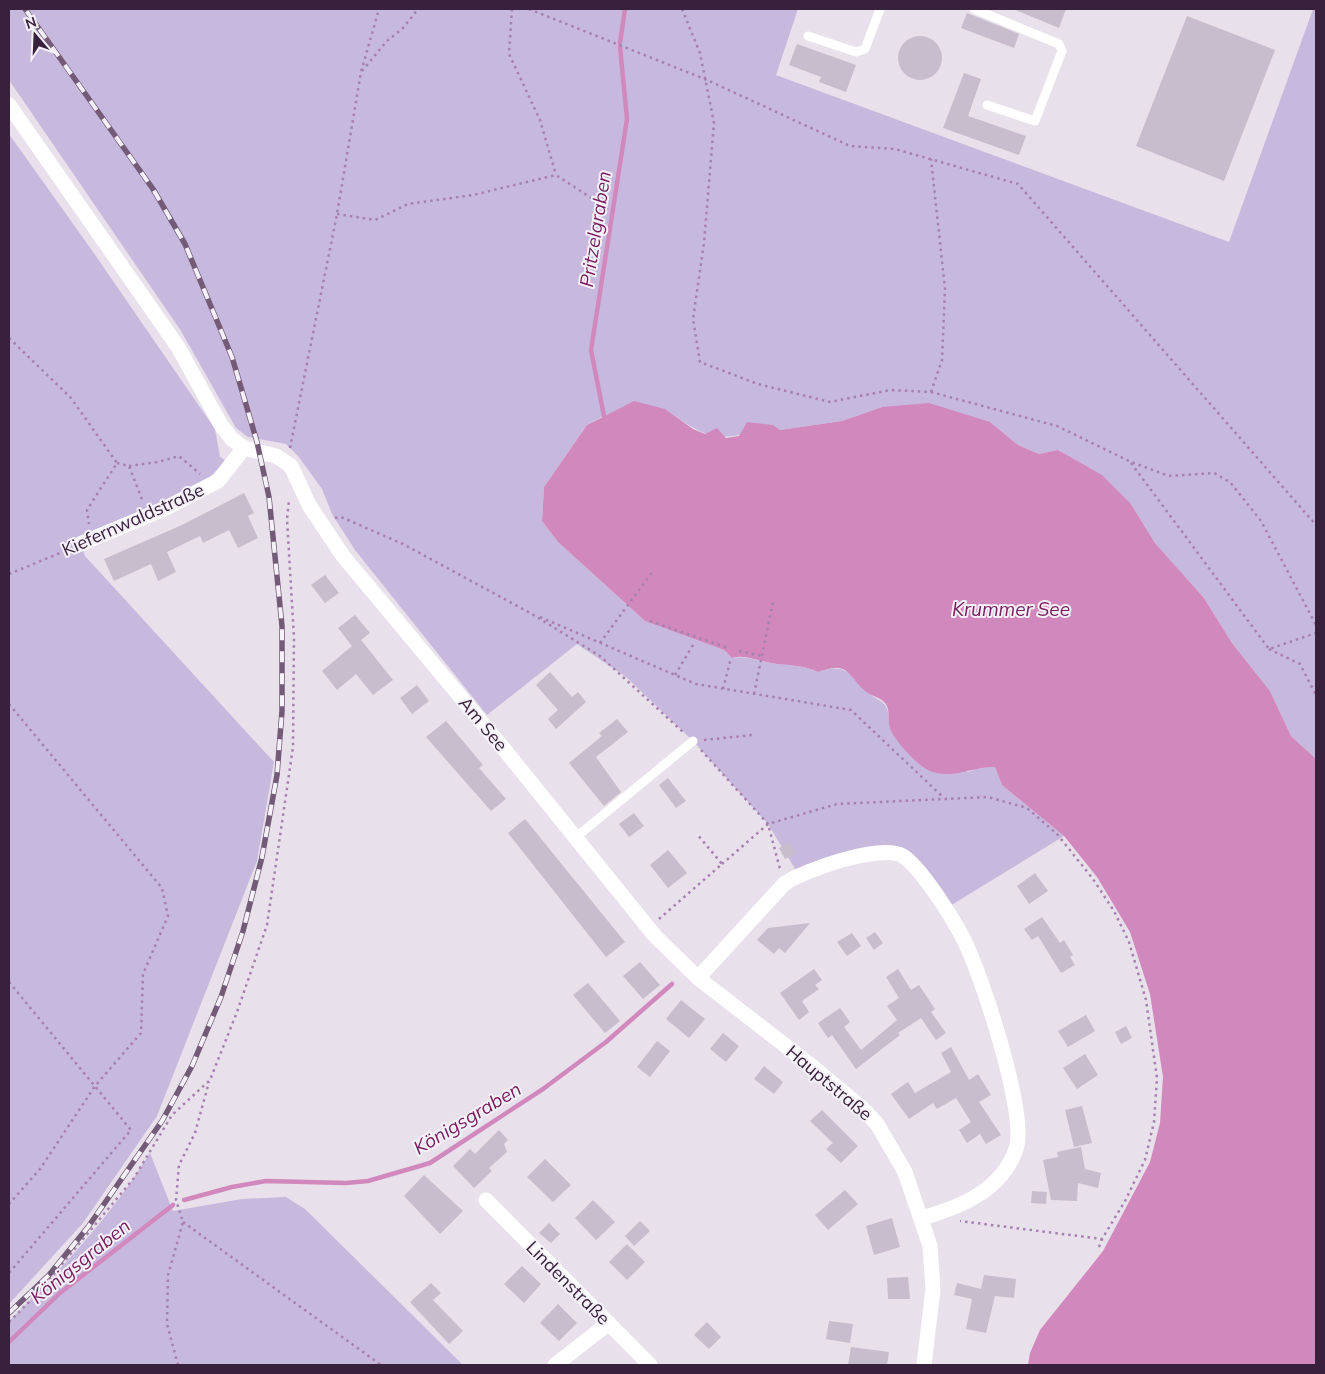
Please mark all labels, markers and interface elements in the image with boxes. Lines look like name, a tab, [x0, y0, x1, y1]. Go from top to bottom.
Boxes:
north arrow	[10, 10, 60, 60]
text: N	[23, 12, 39, 33]
water label: Pritzelgraben	[574, 169, 616, 289]
street label: Kiefernwaldstraße	[58, 478, 207, 561]
water label: Krummer See	[952, 597, 1070, 621]
street label: Am See	[454, 692, 513, 756]
street label: Hauptstraße	[781, 1040, 877, 1125]
water label: Königsgraben	[409, 1076, 525, 1160]
water label: Königsgraben	[25, 1213, 135, 1309]
street label: Lindenstraße	[522, 1236, 615, 1329]

